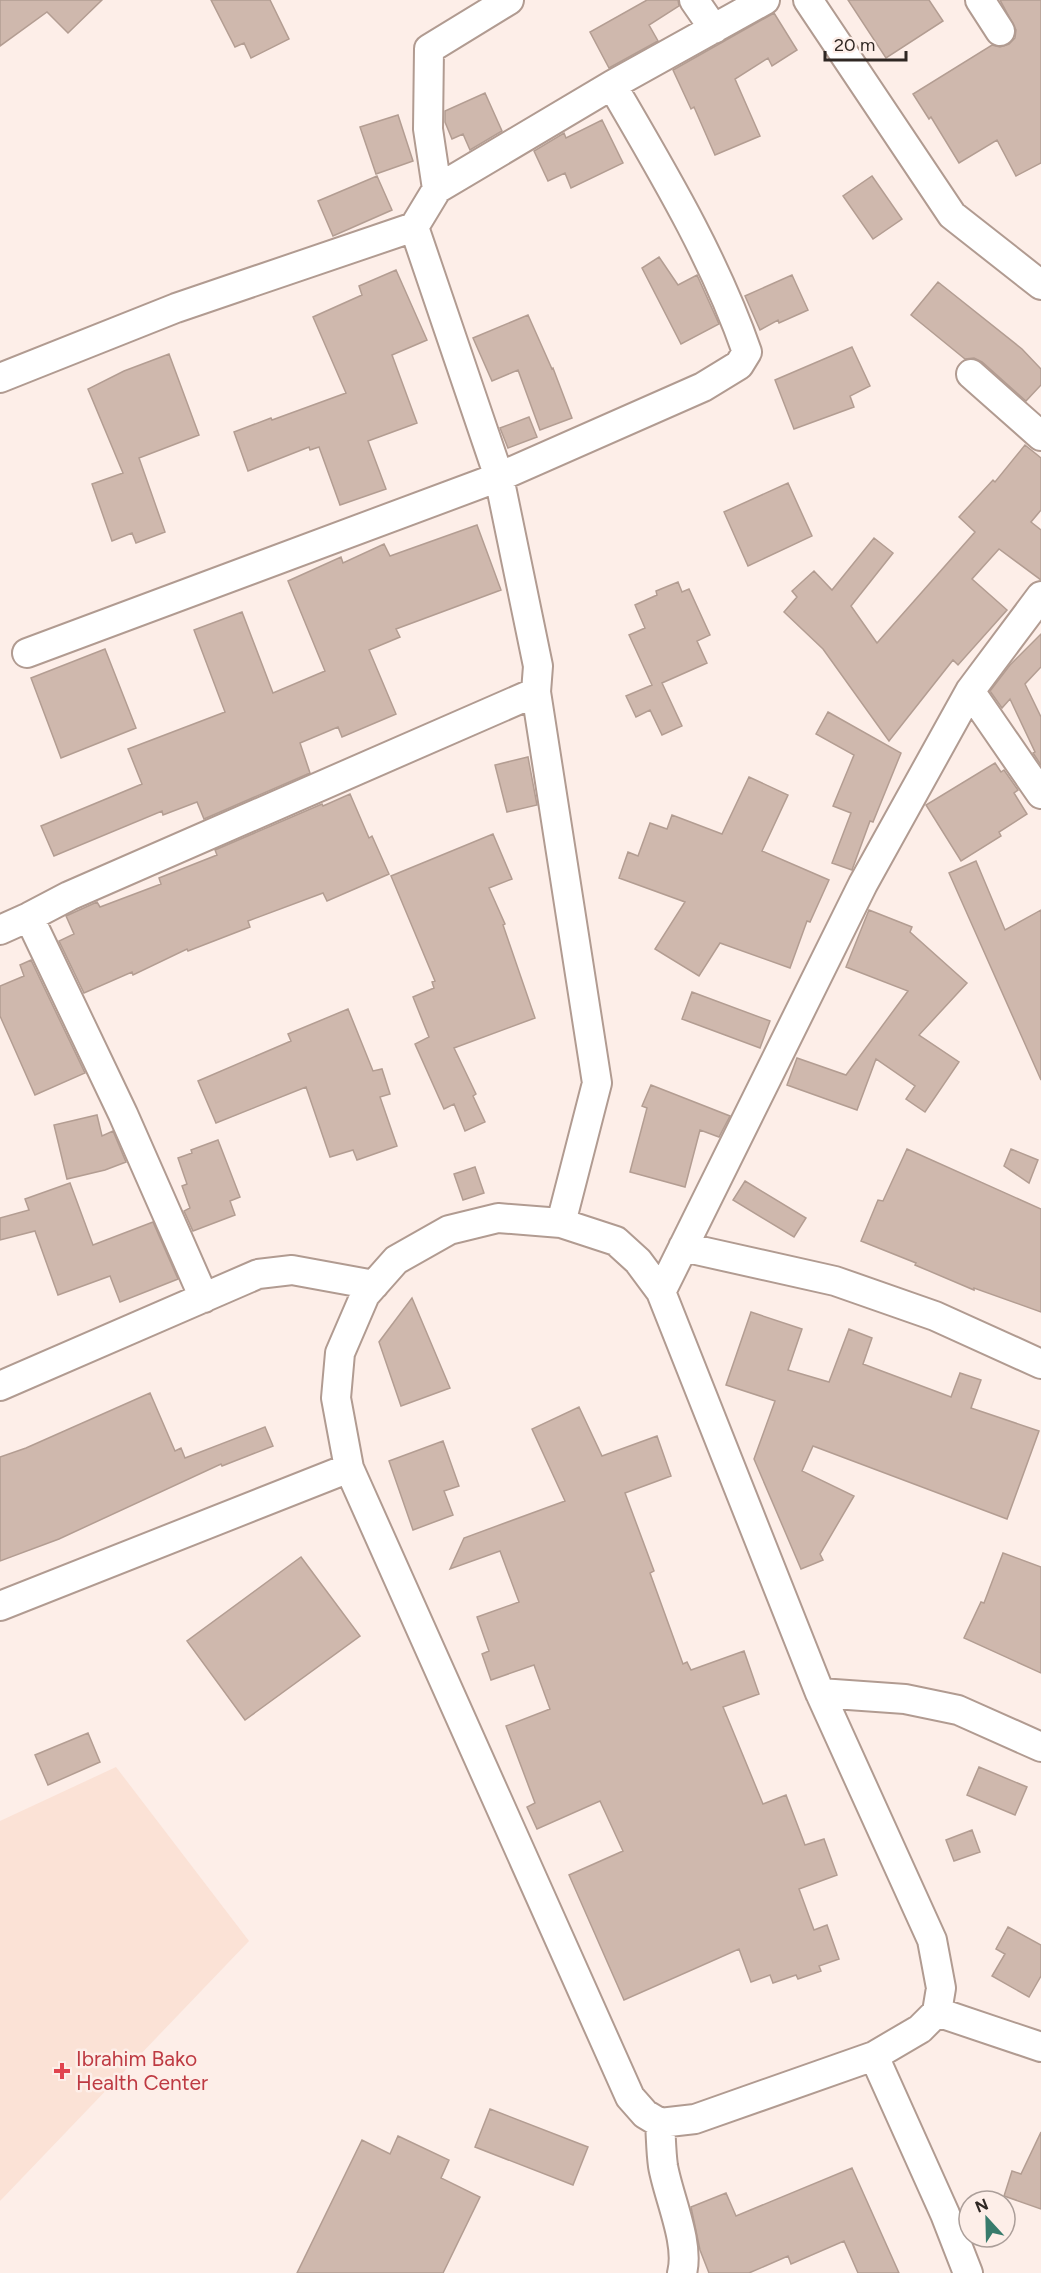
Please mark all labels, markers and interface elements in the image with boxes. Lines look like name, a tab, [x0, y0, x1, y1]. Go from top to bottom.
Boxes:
scale bar	[825, 24, 906, 62]
text: 20 m	[834, 34, 875, 56]
place label: Ibrahim Bako Health Center	[76, 2046, 208, 2095]
marker: Ibrahim Bako Health Center	[53, 2062, 71, 2080]
north arrow	[957, 2189, 1017, 2249]
text: N	[972, 2194, 991, 2217]

